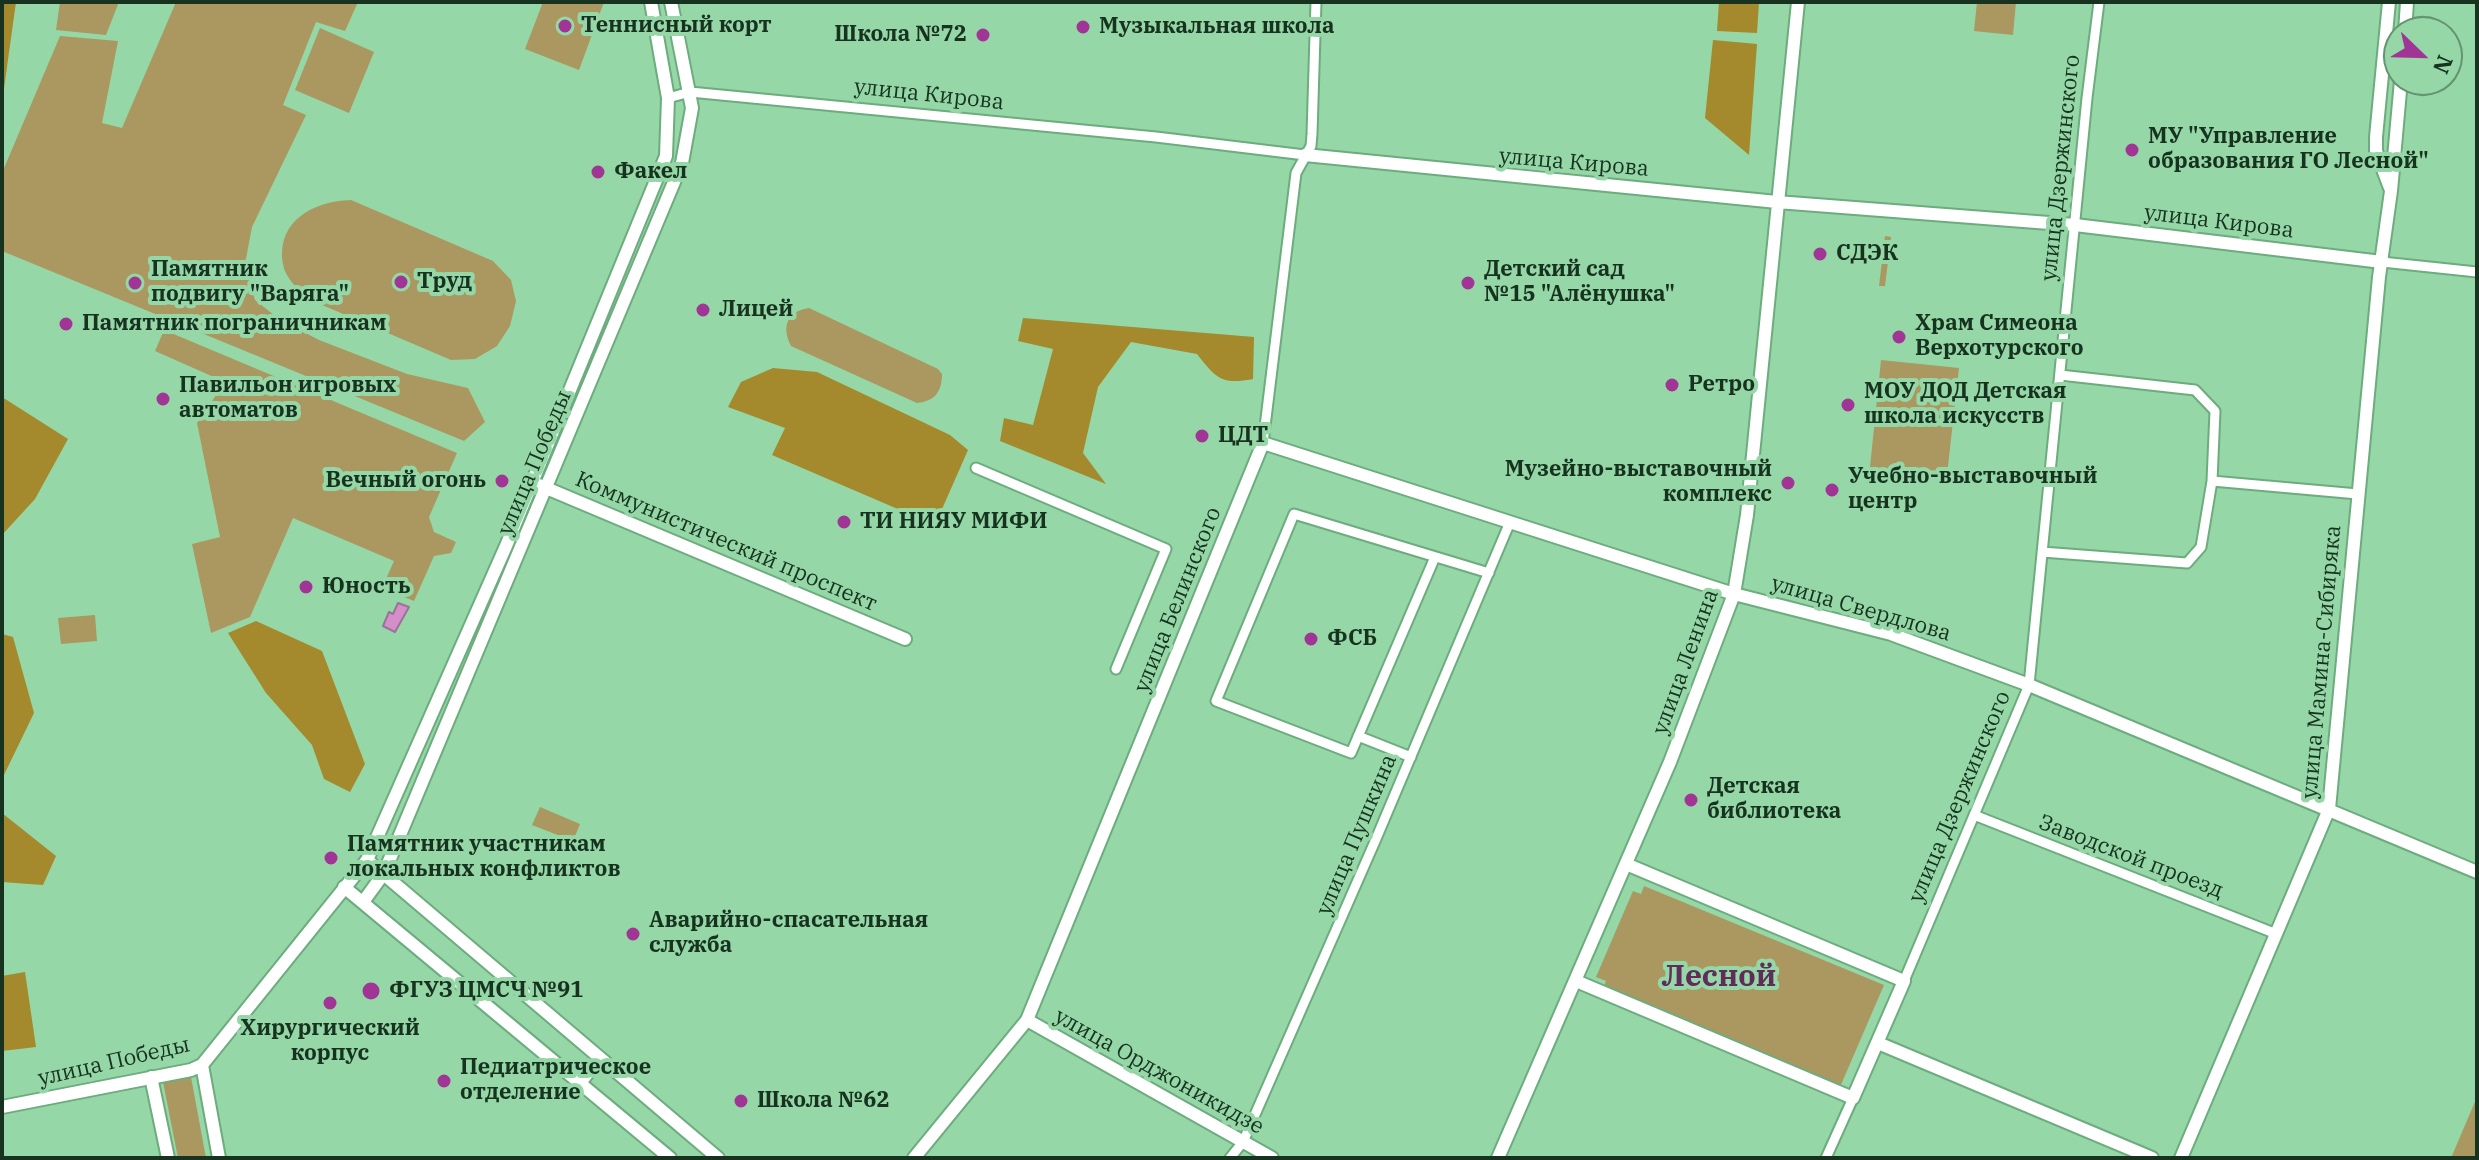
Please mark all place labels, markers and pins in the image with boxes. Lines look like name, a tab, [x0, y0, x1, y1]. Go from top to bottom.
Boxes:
place label: Теннисный корт	[581, 13, 772, 39]
place label: Музыкальная школа	[1099, 14, 1334, 40]
marker: Теннисный корт	[556, 17, 574, 35]
marker: Музыкальная школа	[1074, 18, 1092, 36]
place label: Школа №72	[834, 22, 967, 48]
marker: Школа №72	[974, 26, 992, 44]
place label: МУ "Управление образования ГО Лесной"	[2148, 124, 2429, 176]
marker: МУ "Управление образования ГО Лесной"	[2123, 141, 2141, 159]
place label: Факел	[614, 159, 687, 185]
marker: Факел	[589, 163, 607, 181]
place label: СДЭК	[1836, 241, 1898, 267]
marker: СДЭК	[1811, 245, 1829, 263]
place label: Памятник подвигу "Варяга"	[151, 257, 349, 308]
place label: Детский сад №15 "Алёнушка"	[1484, 257, 1675, 308]
place label: Труд	[417, 269, 472, 295]
marker: Труд	[392, 273, 410, 291]
marker: Памятник подвигу "Варяга"	[126, 274, 144, 292]
marker: Детский сад №15 "Алёнушка"	[1459, 274, 1477, 292]
place label: Лицей	[719, 297, 793, 323]
marker: Лицей	[694, 301, 712, 319]
place label: Памятник пограничникам	[82, 311, 386, 337]
place label: Храм Симеона Верхотурского	[1915, 311, 2083, 362]
marker: Памятник пограничникам	[57, 315, 75, 333]
marker: Храм Симеона Верхотурского	[1890, 328, 1908, 346]
place label: Ретро	[1688, 372, 1755, 398]
place label: Павильон игровых автоматов	[179, 373, 396, 424]
marker: Ретро	[1663, 376, 1681, 394]
place label: МОУ ДОД Детская школа искусств	[1864, 379, 2067, 430]
marker: Павильон игровых автоматов	[154, 390, 172, 408]
marker: МОУ ДОД Детская школа искусств	[1839, 396, 1857, 414]
place label: ЦДТ	[1218, 423, 1268, 449]
marker: ЦДТ	[1193, 427, 1211, 445]
place label: Музейно-выставочный комплекс	[1505, 457, 1772, 508]
place label: Учебно-выставочный центр	[1848, 464, 2098, 516]
place label: Вечный огонь	[325, 468, 486, 494]
marker: Вечный огонь	[493, 472, 511, 490]
marker: Музейно-выставочный комплекс	[1779, 474, 1797, 492]
marker: Учебно-выставочный центр	[1823, 481, 1841, 499]
place label: ТИ НИЯУ МИФИ	[860, 509, 1047, 535]
marker: ТИ НИЯУ МИФИ	[835, 513, 853, 531]
place label: Юность	[322, 574, 411, 600]
marker: Юность	[297, 578, 315, 596]
place label: ФСБ	[1327, 626, 1377, 652]
marker: ФСБ	[1302, 630, 1320, 648]
place label: Детская библиотека	[1707, 774, 1841, 826]
marker: Детская библиотека	[1682, 791, 1700, 809]
place label: Памятник участникам локальных конфликтов	[347, 832, 621, 884]
marker: Памятник участникам локальных конфликтов	[322, 849, 340, 867]
place label: Аварийно-спасательная служба	[649, 908, 928, 960]
marker: Аварийно-спасательная служба	[624, 925, 642, 943]
place label: ФГУЗ ЦМСЧ №91	[389, 978, 583, 1004]
marker: ФГУЗ ЦМСЧ №91	[360, 980, 382, 1002]
marker: Хирургический корпус	[321, 994, 339, 1012]
place label: Хирургический корпус	[240, 1016, 420, 1068]
place label: Педиатрическое отделение	[460, 1055, 651, 1106]
marker: Педиатрическое отделение	[435, 1072, 453, 1090]
place label: Школа №62	[757, 1088, 890, 1114]
marker: Школа №62	[732, 1092, 750, 1110]

